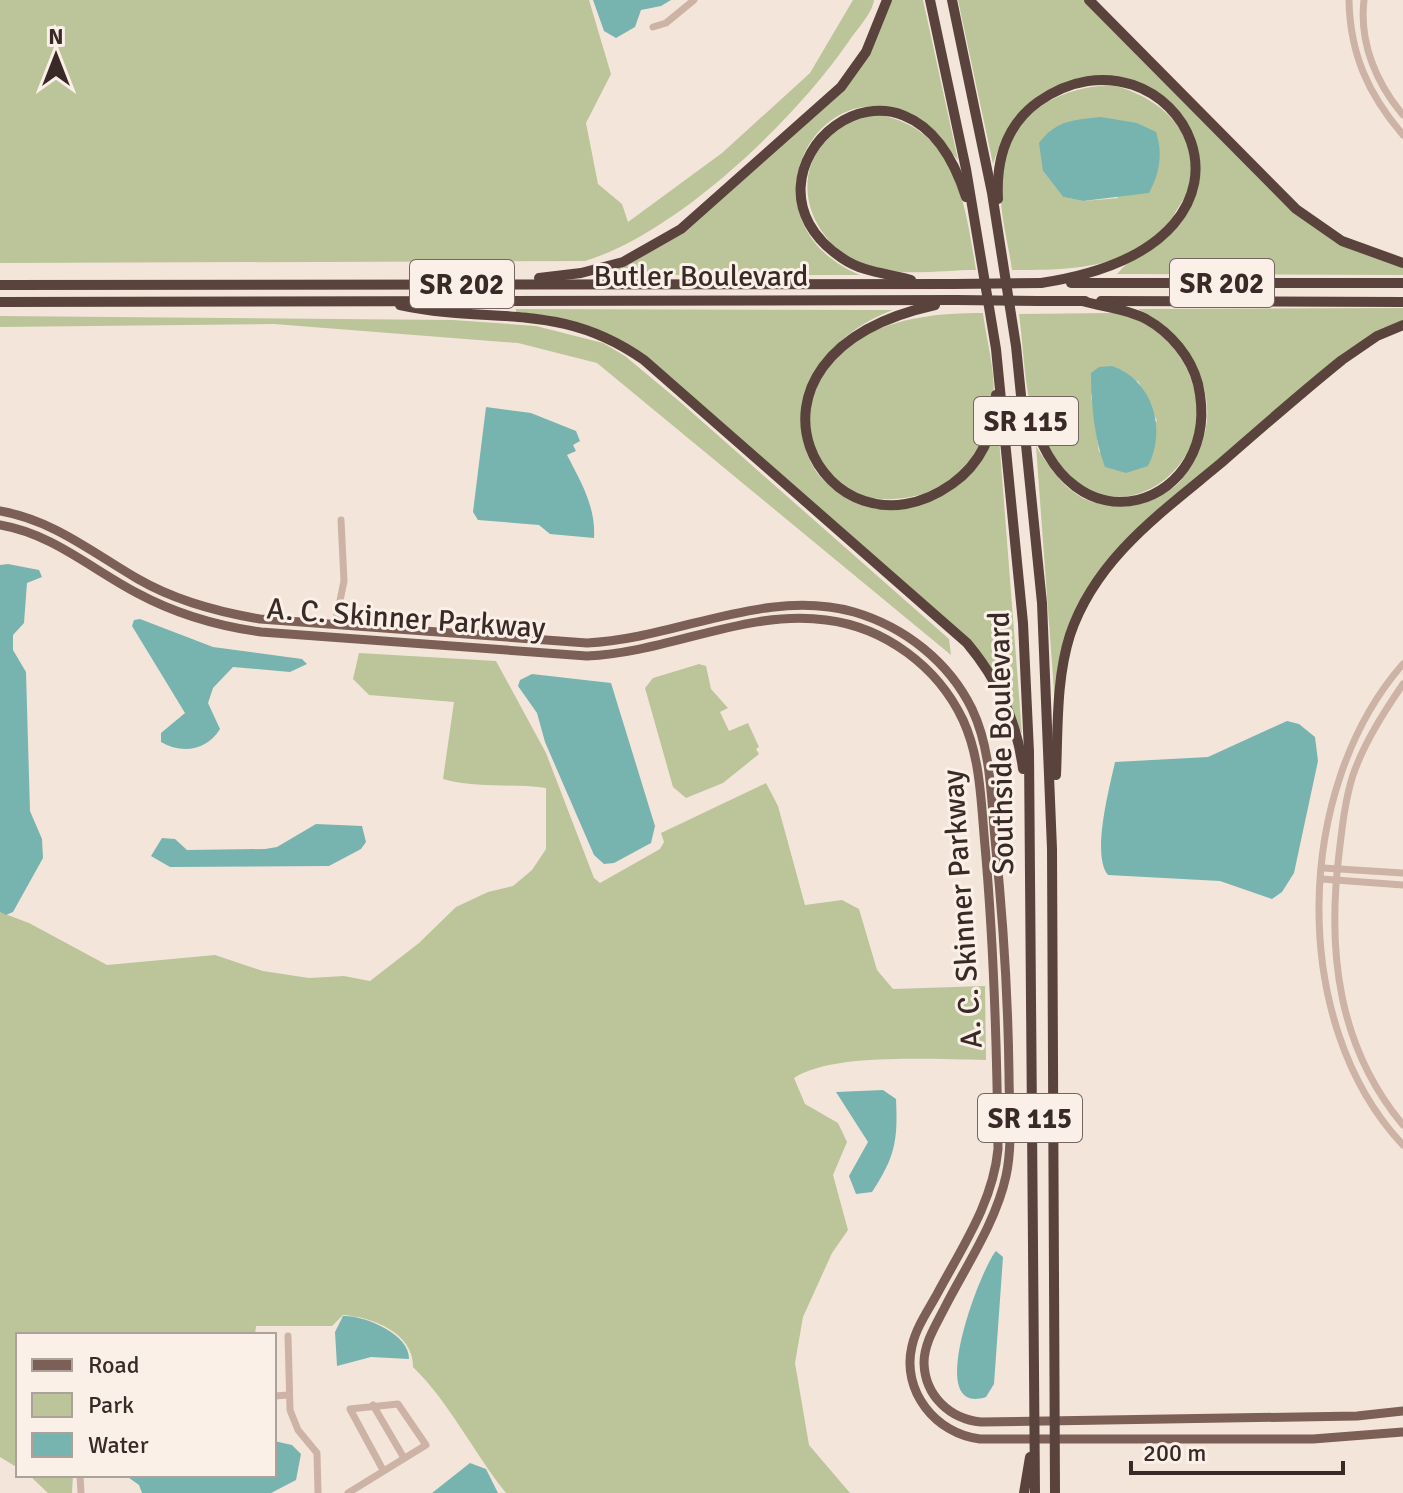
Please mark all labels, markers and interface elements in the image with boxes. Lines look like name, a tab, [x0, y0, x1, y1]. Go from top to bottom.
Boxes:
north arrow	[16, 16, 96, 96]
text: N	[48, 23, 64, 50]
street label: Butler Boulevard	[593, 258, 809, 295]
road number: SR 202	[1170, 259, 1274, 307]
road number: SR 202	[410, 260, 514, 308]
road number: SR 115	[974, 397, 1078, 445]
street label: A. C. Skinner Parkway	[265, 590, 547, 647]
street label: Southside Boulevard	[981, 611, 1022, 875]
street label: A. C. Skinner Parkway	[934, 768, 991, 1050]
road number: SR 115	[978, 1094, 1082, 1142]
legend	[16, 1333, 276, 1477]
text: Road	[88, 1350, 139, 1380]
text: Park	[88, 1390, 134, 1420]
scale bar	[1131, 1425, 1343, 1475]
text: Water	[88, 1430, 149, 1460]
text: 200 m	[1143, 1438, 1206, 1468]

